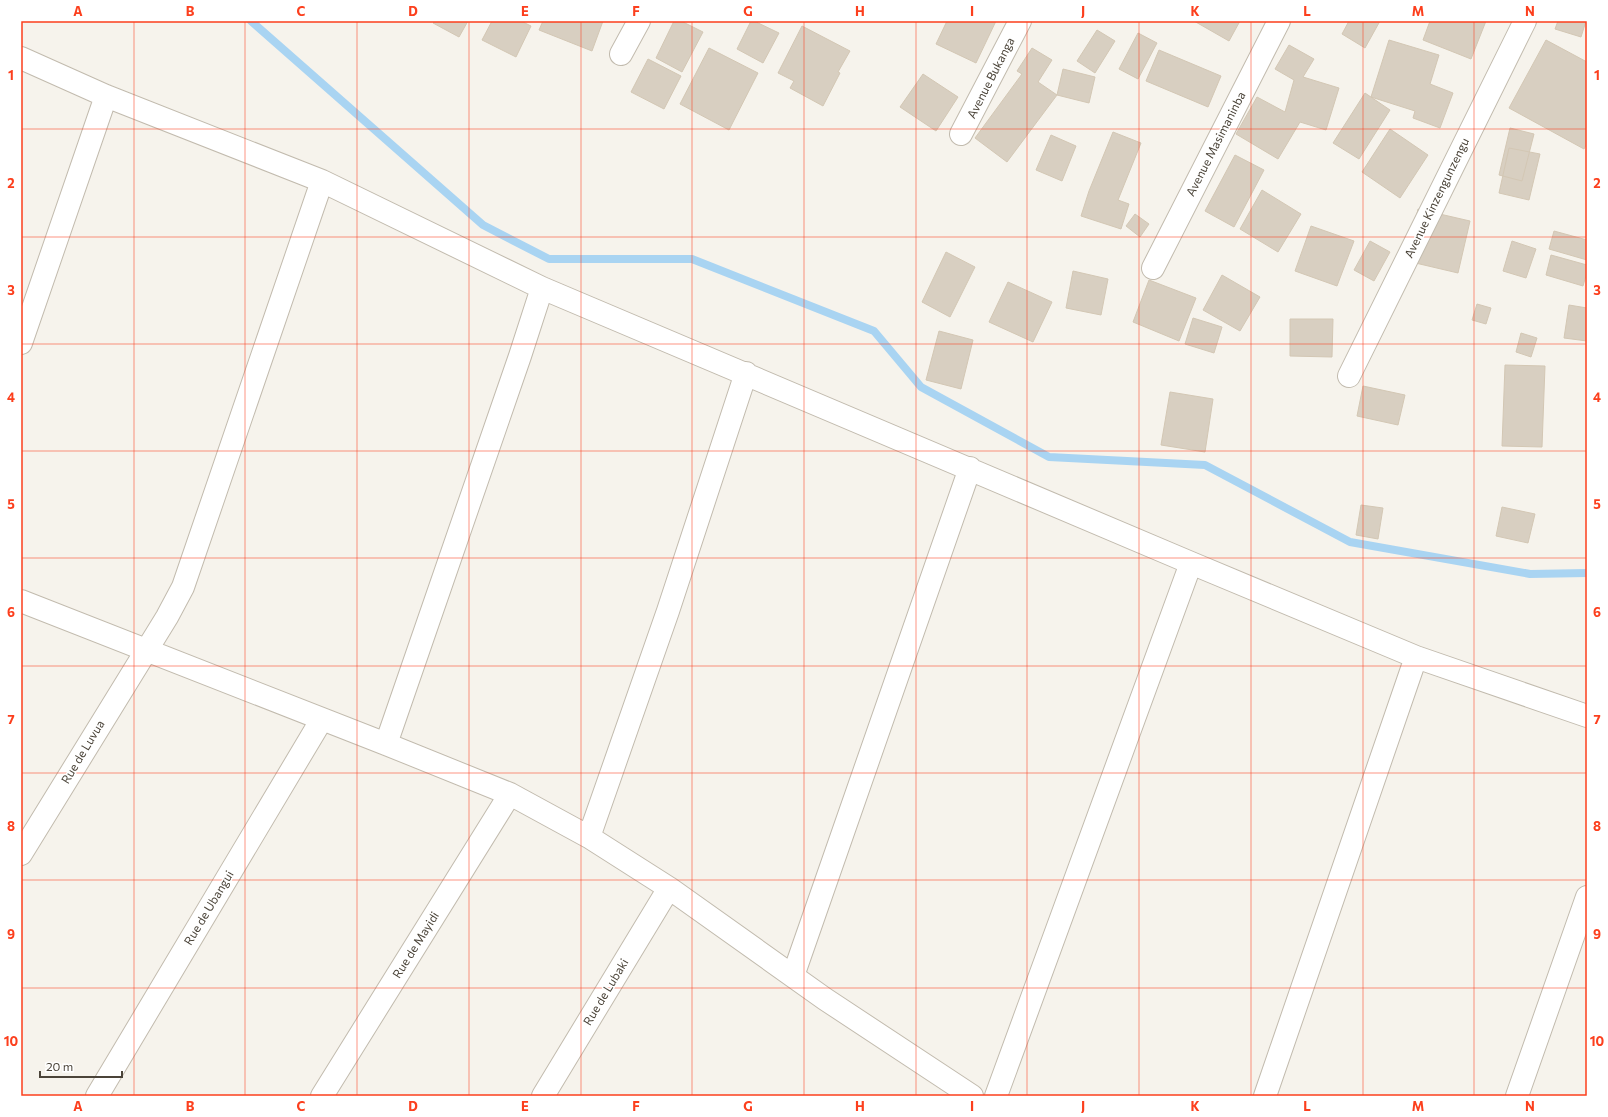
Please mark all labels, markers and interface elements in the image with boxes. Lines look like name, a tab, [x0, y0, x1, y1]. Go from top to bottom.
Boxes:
text: A	[73, 3, 83, 19]
text: B	[186, 3, 195, 19]
text: C	[297, 3, 306, 19]
text: D	[408, 3, 418, 19]
text: E	[521, 3, 529, 19]
text: F	[632, 3, 640, 19]
text: G	[743, 3, 753, 19]
text: H	[855, 3, 865, 19]
text: I	[970, 3, 974, 19]
text: J	[1081, 3, 1085, 19]
text: K	[1190, 3, 1200, 19]
text: L	[1303, 3, 1311, 19]
text: M	[1412, 3, 1424, 19]
text: N	[1525, 3, 1535, 19]
street label: Avenue Bukanga	[964, 35, 1017, 120]
text: 1	[8, 67, 14, 83]
text: 1	[1594, 67, 1600, 83]
street label: Avenue Masimaninba	[1183, 89, 1248, 198]
street label: Avenue Kinzengunzengu	[1401, 135, 1471, 260]
text: 2	[7, 175, 15, 191]
text: 2	[1593, 175, 1601, 191]
text: 3	[7, 282, 15, 298]
text: 3	[1593, 282, 1601, 298]
text: 4	[7, 389, 15, 405]
text: 4	[1593, 389, 1601, 405]
text: 5	[7, 496, 15, 512]
text: 5	[1593, 496, 1601, 512]
text: 6	[7, 604, 15, 620]
text: 6	[1593, 604, 1601, 620]
text: 7	[7, 711, 15, 727]
text: 7	[1593, 711, 1601, 727]
street label: Rue de Luvua	[58, 717, 107, 786]
text: 8	[7, 818, 15, 834]
text: 8	[1593, 818, 1601, 834]
street label: Rue de Ubangui	[180, 868, 236, 947]
street label: Rue de Mayidi	[389, 909, 441, 980]
text: 9	[7, 926, 15, 942]
text: 9	[1593, 926, 1601, 942]
street label: Rue de Lubaki	[580, 956, 631, 1027]
text: 10	[4, 1033, 19, 1049]
text: 10	[1590, 1033, 1605, 1049]
scale bar	[40, 1053, 122, 1079]
text: 20 m	[46, 1059, 73, 1073]
text: A	[73, 1098, 83, 1114]
text: B	[186, 1098, 195, 1114]
text: C	[297, 1098, 306, 1114]
text: D	[408, 1098, 418, 1114]
text: E	[521, 1098, 529, 1114]
text: F	[632, 1098, 640, 1114]
text: G	[743, 1098, 753, 1114]
text: H	[855, 1098, 865, 1114]
text: I	[970, 1098, 974, 1114]
text: J	[1081, 1098, 1085, 1114]
text: K	[1190, 1098, 1200, 1114]
text: L	[1303, 1098, 1311, 1114]
text: M	[1412, 1098, 1424, 1114]
text: N	[1525, 1098, 1535, 1114]

